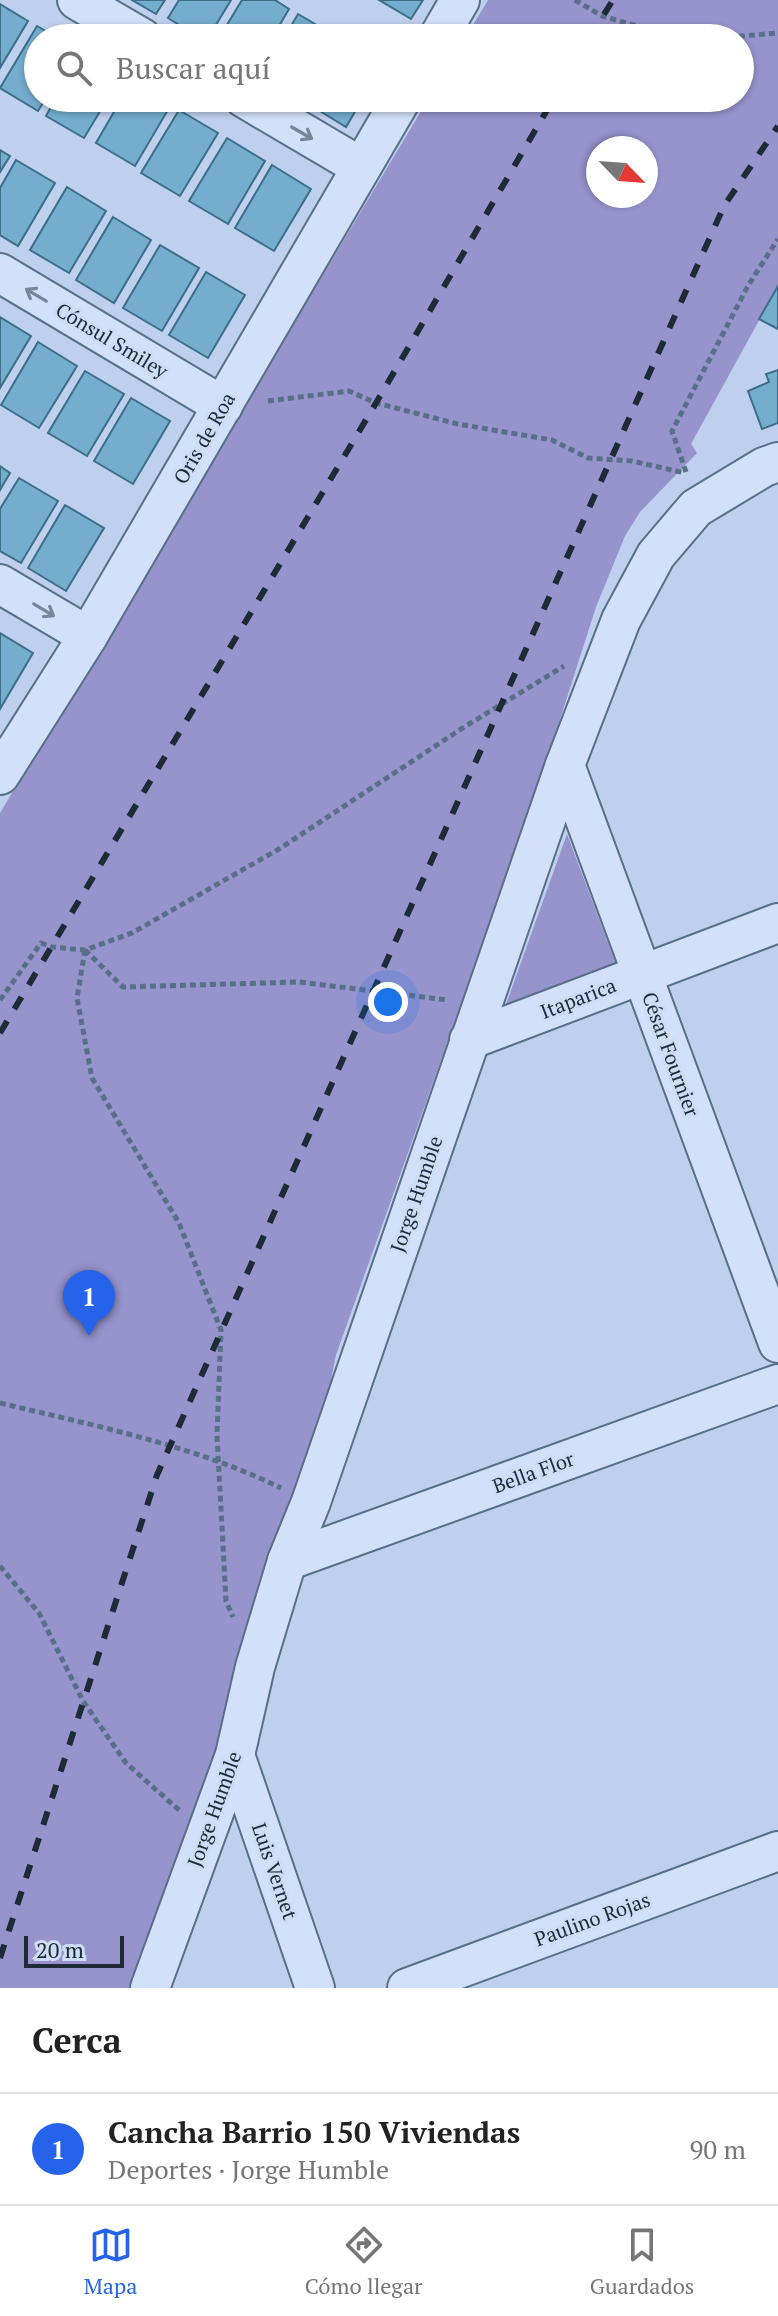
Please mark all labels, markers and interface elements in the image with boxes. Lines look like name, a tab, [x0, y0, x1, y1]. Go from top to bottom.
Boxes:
search box	[24, 24, 754, 112]
icon: search	[52, 46, 96, 90]
text: Buscar aquí	[116, 48, 270, 88]
one-way arrow	[291, 125, 314, 141]
north arrow	[586, 136, 658, 208]
one-way arrow	[25, 287, 48, 303]
street label: Cónsul Smiley	[51, 296, 174, 385]
street label: Oris de Roa	[167, 387, 241, 489]
one-way arrow	[32, 602, 55, 618]
street label: Itaparica	[536, 971, 620, 1025]
your location	[368, 982, 408, 1022]
street label: César Fournier	[636, 988, 706, 1120]
street label: Jorge Humble	[383, 1132, 449, 1256]
pin: 1	[63, 1270, 115, 1336]
street label: Bella Flor	[488, 1445, 578, 1499]
street label: Jorge Humble	[181, 1747, 247, 1871]
street label: Luis Vernet	[246, 1819, 304, 1923]
street label: Paulino Rojas	[530, 1886, 654, 1952]
scale bar	[24, 1932, 124, 1968]
text: 20 m	[36, 1935, 84, 1964]
text: Cerca	[32, 2018, 122, 2063]
text: Cancha Barrio 150 Viviendas	[108, 2112, 520, 2152]
text: 1	[51, 2132, 65, 2166]
text: 90 m	[690, 2132, 746, 2166]
text: Deportes · Jorge Humble	[108, 2152, 389, 2186]
tab: Mapa	[84, 2223, 137, 2300]
tab: Cómo llegar	[305, 2223, 422, 2300]
tab: Guardados	[590, 2223, 694, 2300]

